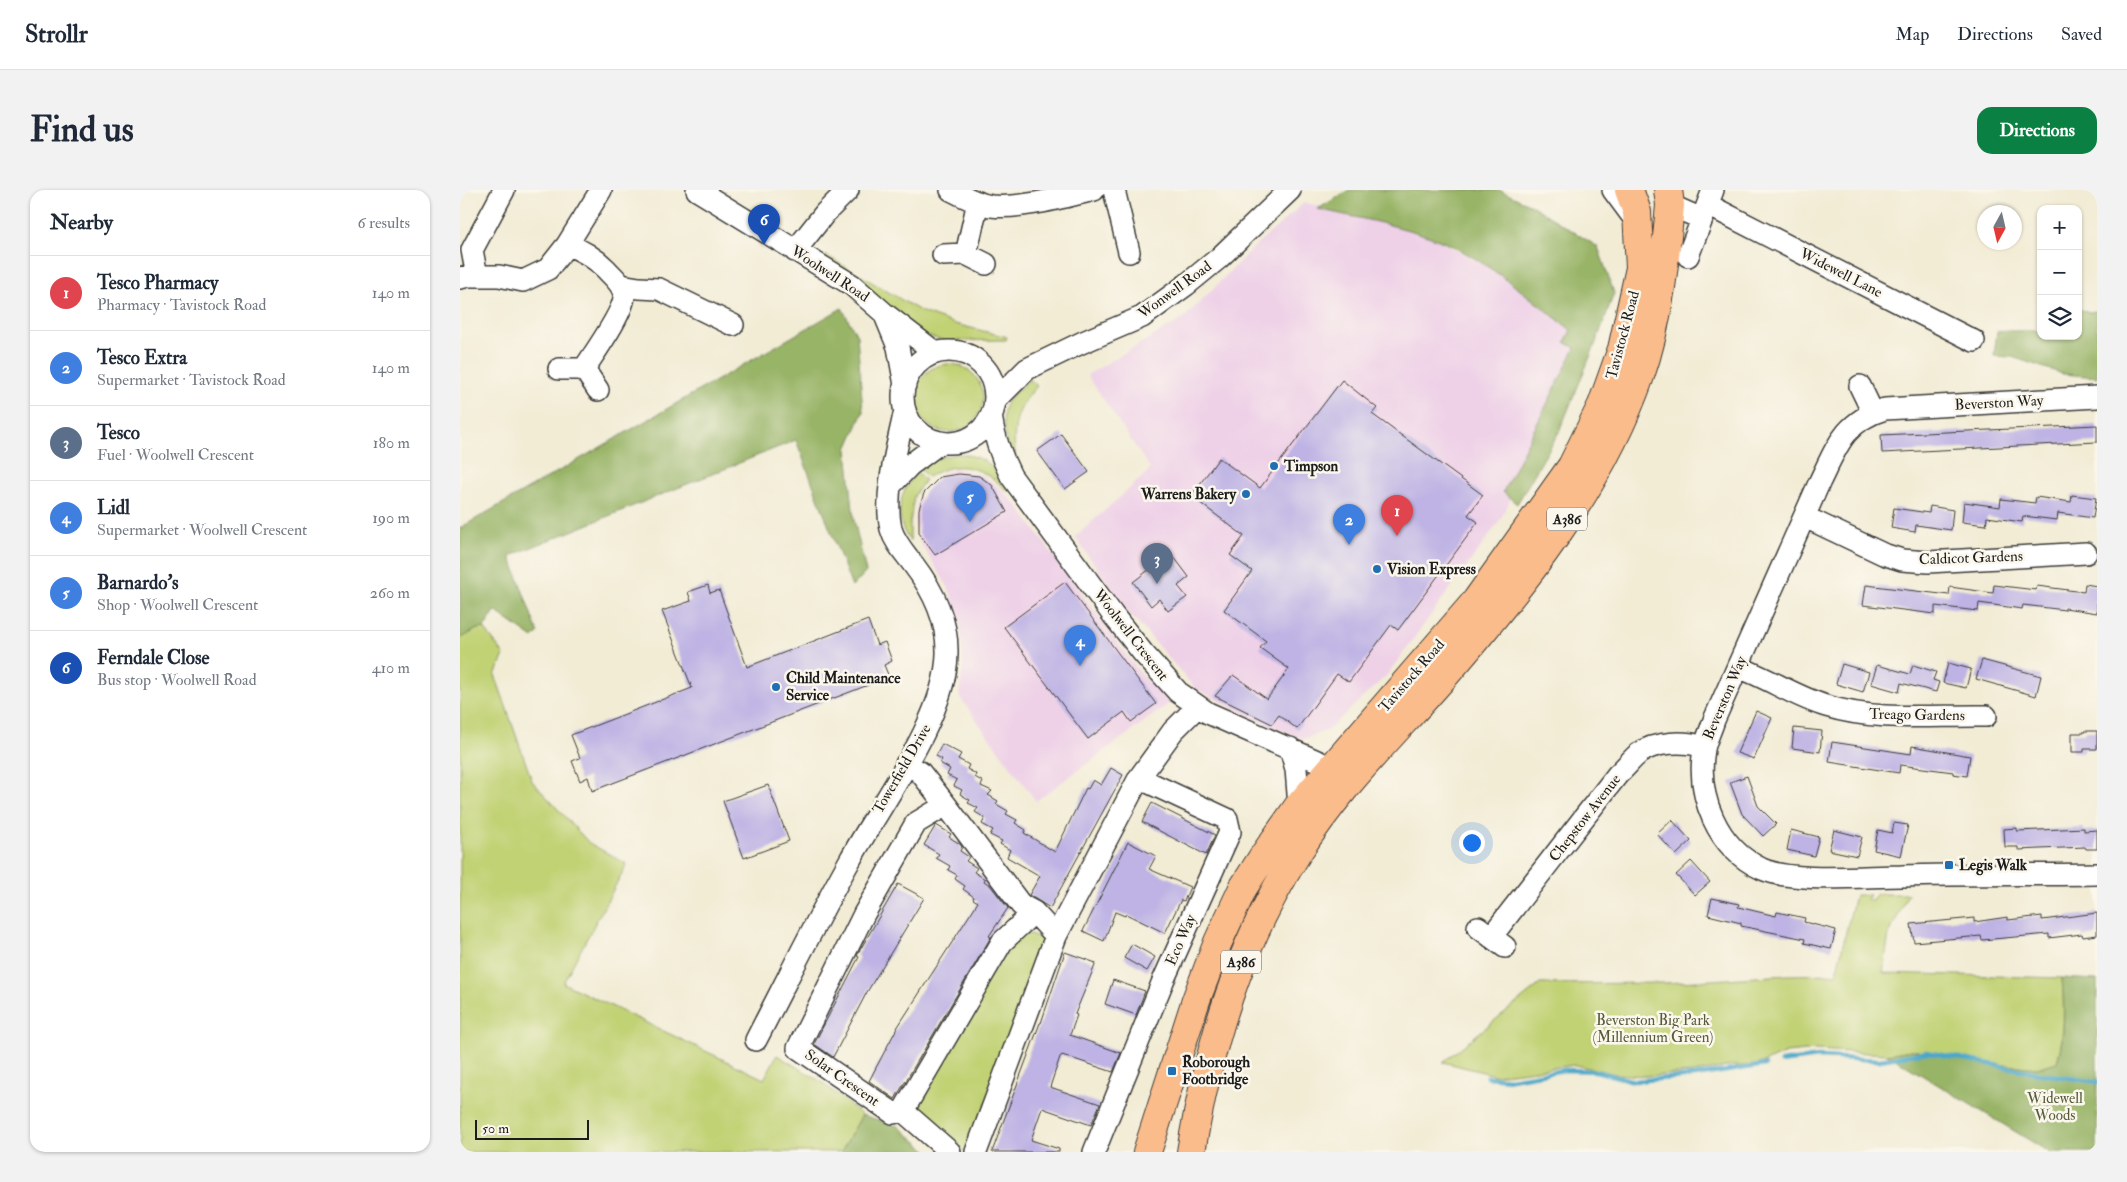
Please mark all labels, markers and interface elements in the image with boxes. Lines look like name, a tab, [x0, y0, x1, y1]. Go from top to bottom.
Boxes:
text: Strollr	[25, 19, 88, 50]
text: Map	[1896, 23, 1929, 46]
text: Directions	[1957, 23, 2033, 46]
text: Saved	[2061, 23, 2102, 46]
button: Directions	[1977, 107, 2097, 154]
text: Find us	[30, 108, 134, 152]
pin: 6	[748, 204, 780, 245]
north arrow	[1977, 205, 2022, 250]
map controls	[2037, 205, 2082, 340]
button: +	[2037, 205, 2082, 250]
text: Nearby	[50, 209, 113, 236]
text: 6 results	[358, 213, 410, 233]
street label: Woolwell Road	[786, 241, 873, 307]
street label: Widewell Lane	[1796, 244, 1885, 302]
button: −	[2037, 250, 2082, 295]
street label: Wonwell Road	[1134, 257, 1216, 324]
text: Tesco Pharmacy	[97, 271, 218, 295]
text: 1	[63, 283, 69, 303]
text: 140 m	[372, 283, 410, 303]
street label: Tavistock Road	[1602, 288, 1644, 381]
text: Pharmacy · Tavistock Road	[97, 295, 266, 315]
button: layers	[2037, 295, 2082, 340]
text: Tesco Extra	[97, 346, 187, 370]
text: 2	[62, 358, 70, 378]
text: 140 m	[372, 358, 410, 378]
text: Supermarket · Tavistock Road	[97, 370, 286, 390]
street label: Beverston Way	[1954, 391, 2044, 415]
text: Tesco	[97, 421, 140, 445]
text: 3	[63, 433, 69, 453]
text: 180 m	[373, 433, 410, 453]
text: Fuel · Woolwell Crescent	[97, 445, 254, 465]
place label: Timpson	[1283, 457, 1338, 477]
marker: Timpson	[1268, 460, 1280, 472]
pin: 5	[954, 481, 986, 522]
place label: Warrens Bakery	[1140, 485, 1237, 505]
marker: Warrens Bakery	[1240, 488, 1252, 500]
pin: 1	[1381, 495, 1413, 536]
text: Lidl	[97, 496, 130, 520]
pin: 2	[1333, 504, 1365, 545]
text: 4	[62, 508, 70, 528]
text: 190 m	[372, 508, 410, 528]
road number: A386	[1547, 508, 1587, 530]
text: Supermarket · Woolwell Crescent	[97, 520, 307, 540]
pin: 3	[1141, 543, 1173, 584]
street label: Caldicot Gardens	[1919, 547, 2023, 569]
place label: Vision Express	[1386, 560, 1476, 580]
marker: Vision Express	[1371, 563, 1383, 575]
text: Barnardo's	[97, 571, 178, 595]
text: 5	[62, 583, 70, 603]
text: 260 m	[370, 583, 410, 603]
street label: Woolwell Crescent	[1089, 585, 1173, 685]
text: Shop · Woolwell Crescent	[97, 595, 258, 615]
pin: 4	[1064, 625, 1096, 666]
street label: Tavistock Road	[1375, 635, 1449, 716]
text: Ferndale Close	[97, 646, 209, 670]
street label: Beverston Way	[1699, 653, 1751, 743]
text: 6	[62, 658, 70, 678]
text: 410 m	[372, 658, 410, 678]
place label: Child Maintenance Service	[786, 669, 901, 705]
text: Bus stop · Woolwell Road	[97, 670, 257, 690]
marker: Child Maintenance Service	[770, 681, 782, 693]
street label: Treago Gardens	[1869, 705, 1965, 725]
street label: Towerfield Drive	[869, 721, 935, 817]
street label: Chepstow Avenue	[1545, 771, 1626, 866]
your location	[1459, 830, 1485, 856]
place label: Legis Walk	[1959, 856, 2028, 876]
marker: Legis Walk	[1943, 859, 1955, 871]
street label: Eco Way	[1161, 911, 1201, 968]
road number: A386	[1221, 950, 1261, 974]
park label: Beverston Big Park (Millennium Green)	[1593, 1011, 1714, 1047]
street label: Solar Crescent	[801, 1045, 883, 1111]
place label: Roborough Footbridge	[1182, 1053, 1250, 1090]
marker: Roborough Footbridge	[1166, 1065, 1178, 1077]
park label: Widewell Woods	[2026, 1089, 2083, 1125]
scale bar	[475, 1117, 589, 1140]
text: 50 m	[482, 1120, 509, 1137]

